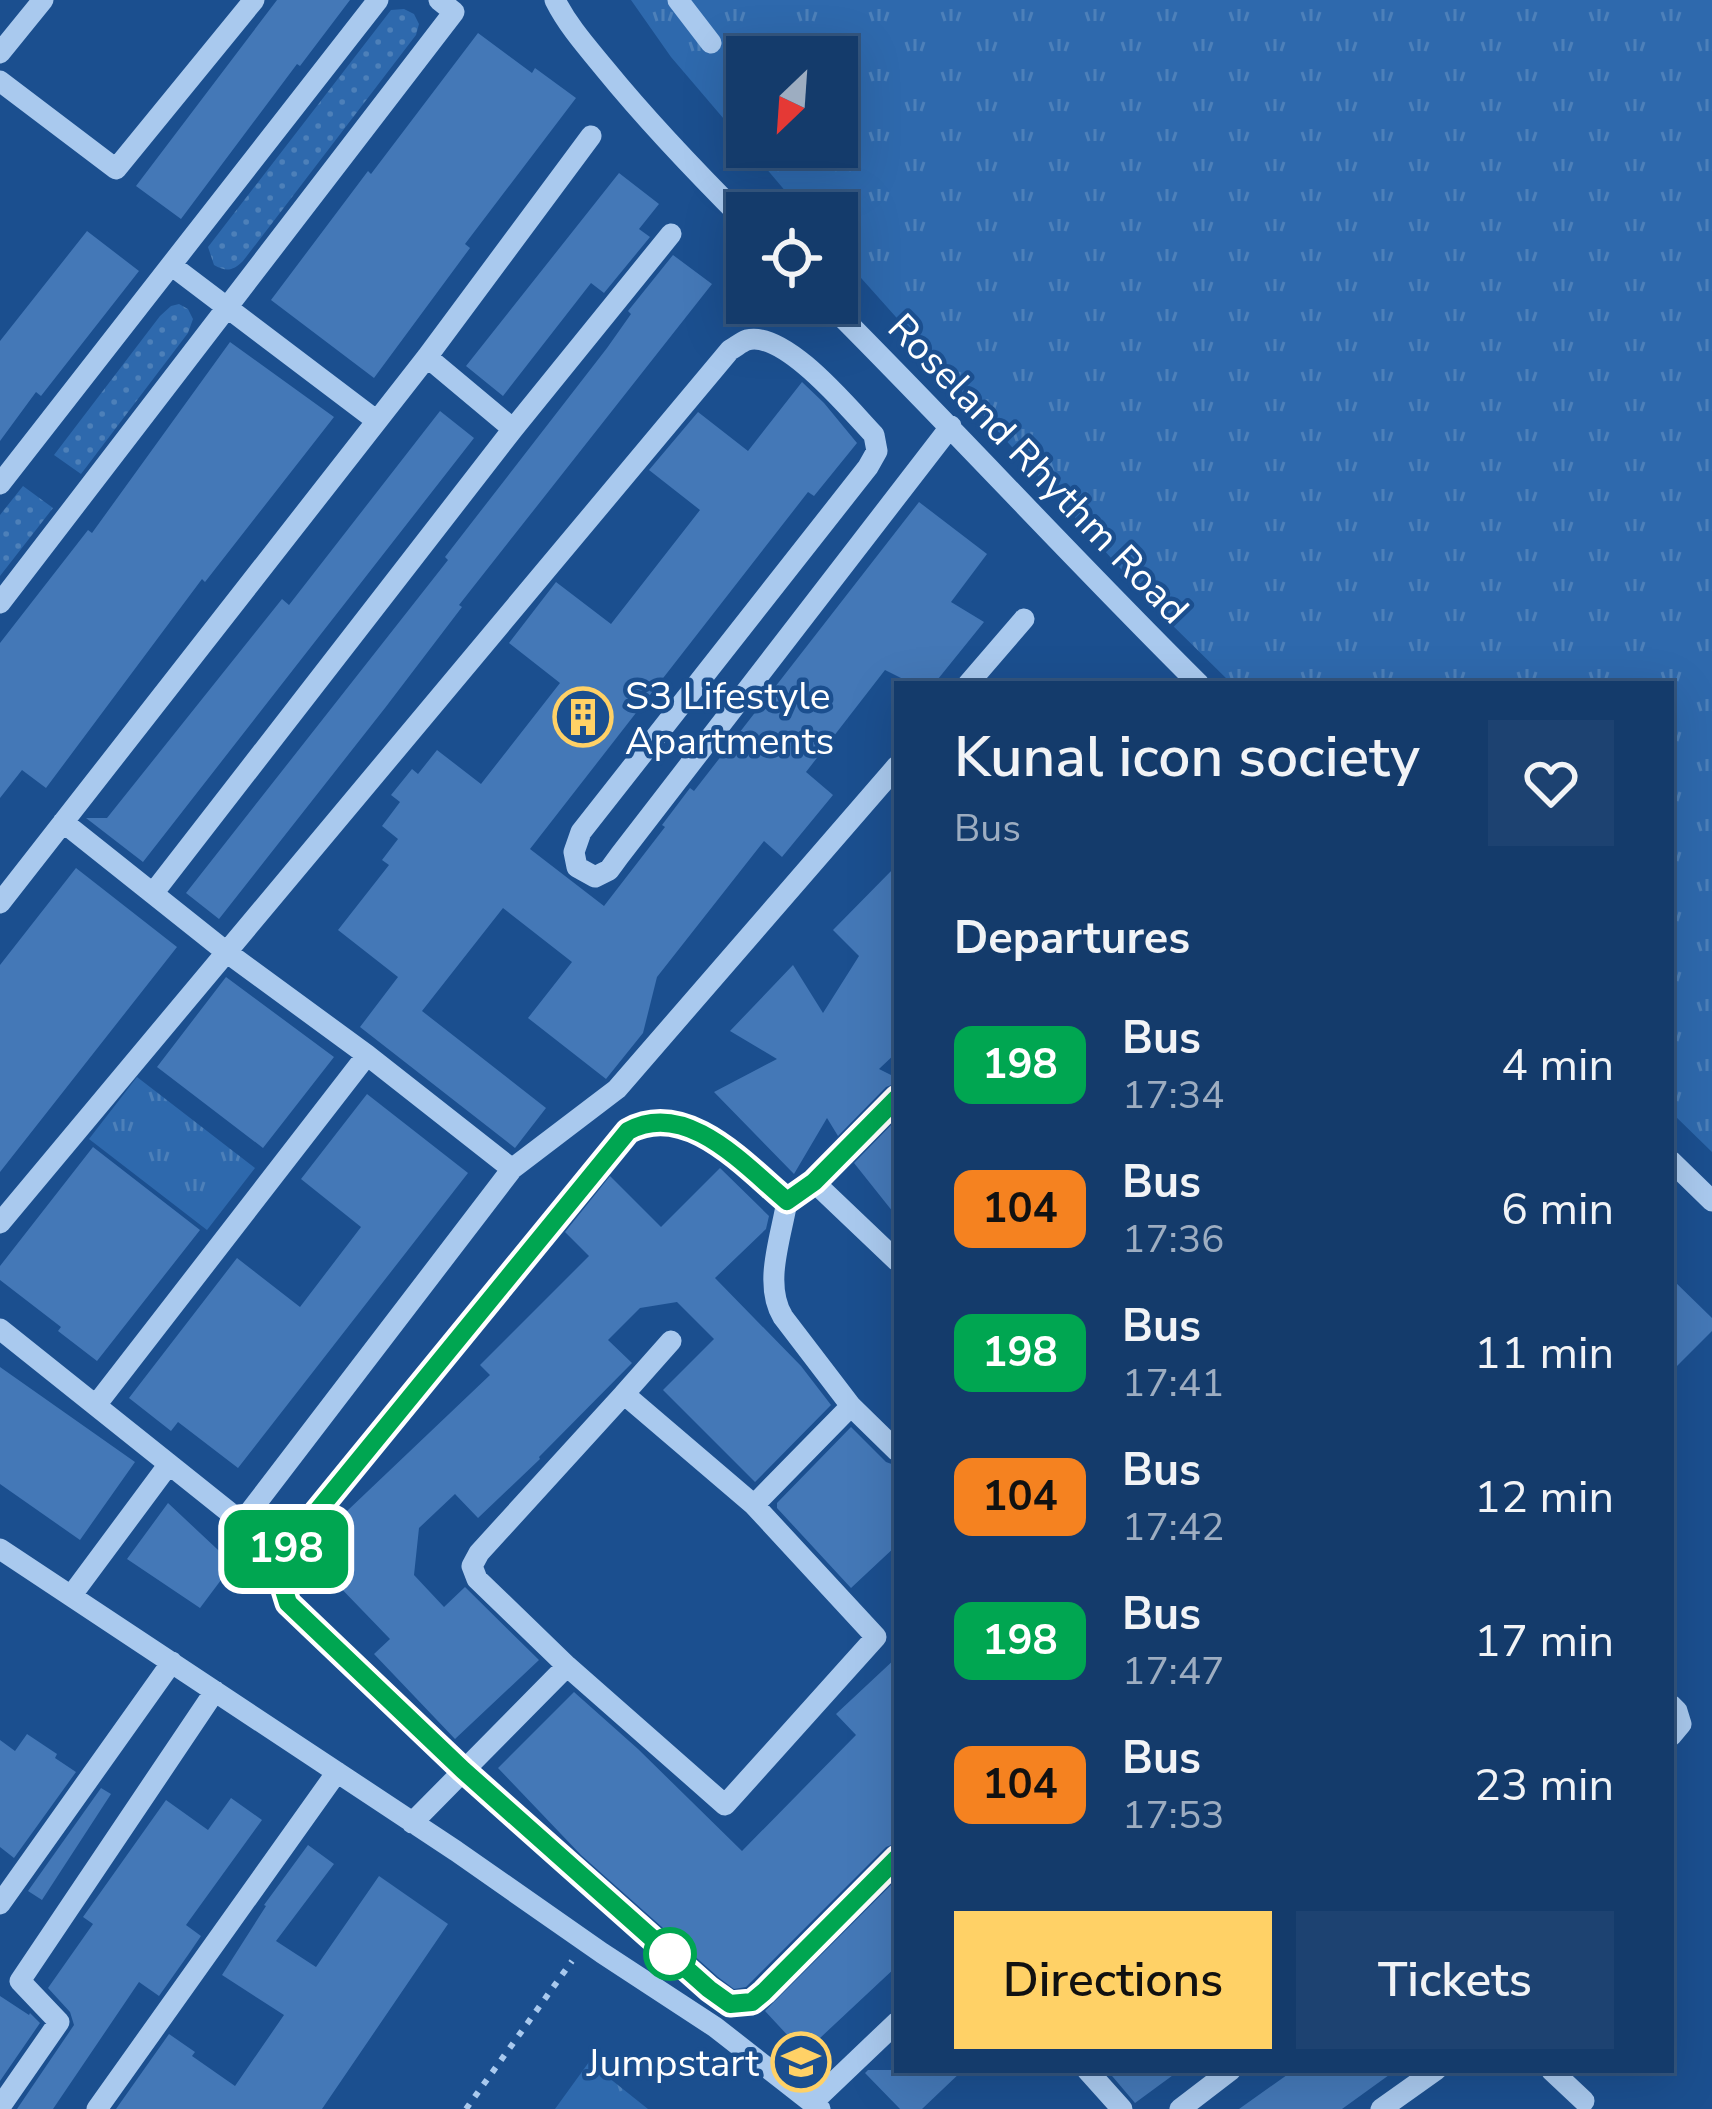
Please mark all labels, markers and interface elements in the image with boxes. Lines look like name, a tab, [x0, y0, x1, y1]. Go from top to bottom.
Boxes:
north arrow	[726, 36, 858, 168]
map controls	[726, 36, 858, 324]
button: locate	[726, 192, 858, 324]
street label: Roseland Rhythm Road	[876, 302, 1200, 636]
place label: S3 Lifestyle Apartments	[625, 670, 834, 768]
building icon: S3 Lifestyle Apartments	[552, 686, 614, 748]
text: Kunal icon society	[954, 718, 1420, 796]
button: heart	[1488, 720, 1614, 846]
text: Bus	[954, 802, 1021, 855]
text: Departures	[954, 908, 1190, 969]
text: Bus	[1122, 1008, 1201, 1069]
text: 4 min	[1501, 1035, 1614, 1096]
text: 198	[982, 1036, 1058, 1093]
text: 17:34	[1122, 1069, 1225, 1122]
text: Bus	[1122, 1152, 1201, 1213]
text: 6 min	[1501, 1179, 1614, 1240]
text: 104	[982, 1180, 1058, 1237]
text: 17:36	[1122, 1213, 1225, 1266]
text: Bus	[1122, 1296, 1201, 1357]
text: 11 min	[1474, 1323, 1614, 1384]
text: 198	[982, 1324, 1058, 1381]
text: 17:41	[1122, 1357, 1225, 1410]
text: Bus	[1122, 1440, 1201, 1501]
text: 12 min	[1474, 1467, 1614, 1528]
text: 104	[982, 1468, 1058, 1525]
text: 17:42	[1122, 1501, 1225, 1554]
line badge: 198	[217, 1510, 355, 1588]
text: 198	[248, 1520, 324, 1577]
text: Bus	[1122, 1584, 1201, 1645]
text: 17 min	[1474, 1611, 1614, 1672]
text: 198	[982, 1612, 1058, 1669]
text: 17:47	[1122, 1645, 1225, 1698]
text: Bus	[1122, 1728, 1201, 1789]
text: 23 min	[1474, 1755, 1614, 1816]
text: 104	[982, 1756, 1058, 1813]
text: 17:53	[1122, 1789, 1225, 1842]
button: Directions	[954, 1911, 1272, 2049]
button: Tickets	[1296, 1911, 1614, 2049]
unlabelled marker	[645, 1929, 695, 1979]
school or university icon: Jumpstart	[770, 2031, 832, 2093]
place label: Jumpstart	[586, 2037, 759, 2090]

